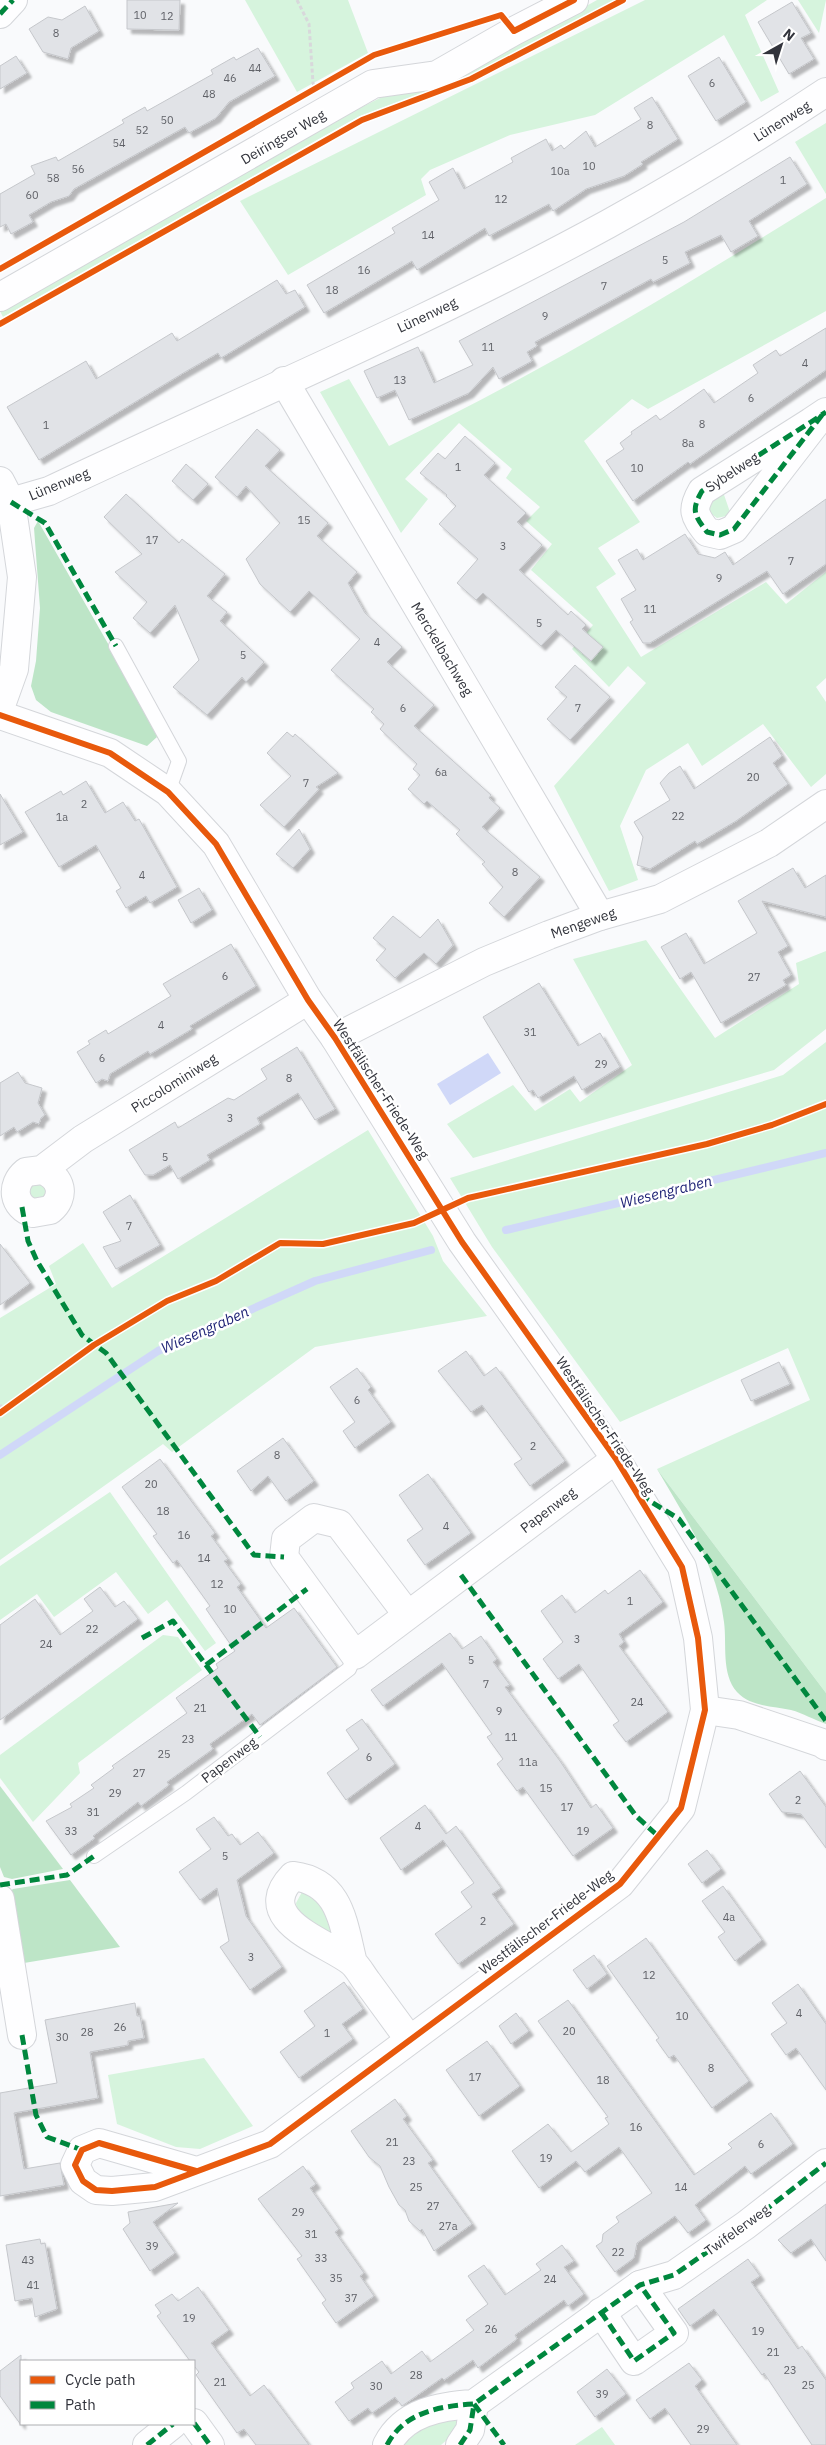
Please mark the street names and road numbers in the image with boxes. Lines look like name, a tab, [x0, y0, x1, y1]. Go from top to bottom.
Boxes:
street label: Lünenweg	[750, 96, 814, 146]
street label: Deiringser Weg	[237, 105, 329, 169]
street label: Lünenweg	[394, 293, 460, 337]
street label: Sybelweg	[702, 448, 763, 496]
street label: Lünenweg	[26, 463, 93, 504]
street label: Merckelbachweg	[407, 599, 477, 700]
street label: Mengeweg	[548, 903, 618, 943]
street label: Westfälischer-Friede-Weg	[329, 1016, 433, 1163]
street label: Piccolominiweg	[128, 1049, 221, 1117]
street label: Westfälischer-Friede-Weg	[552, 1353, 658, 1499]
street label: Papenweg	[517, 1483, 580, 1537]
street label: Papenweg	[198, 1733, 261, 1787]
street label: Westfälischer-Friede-Weg	[475, 1865, 617, 1978]
street label: Twifelerweg	[701, 2200, 774, 2260]

